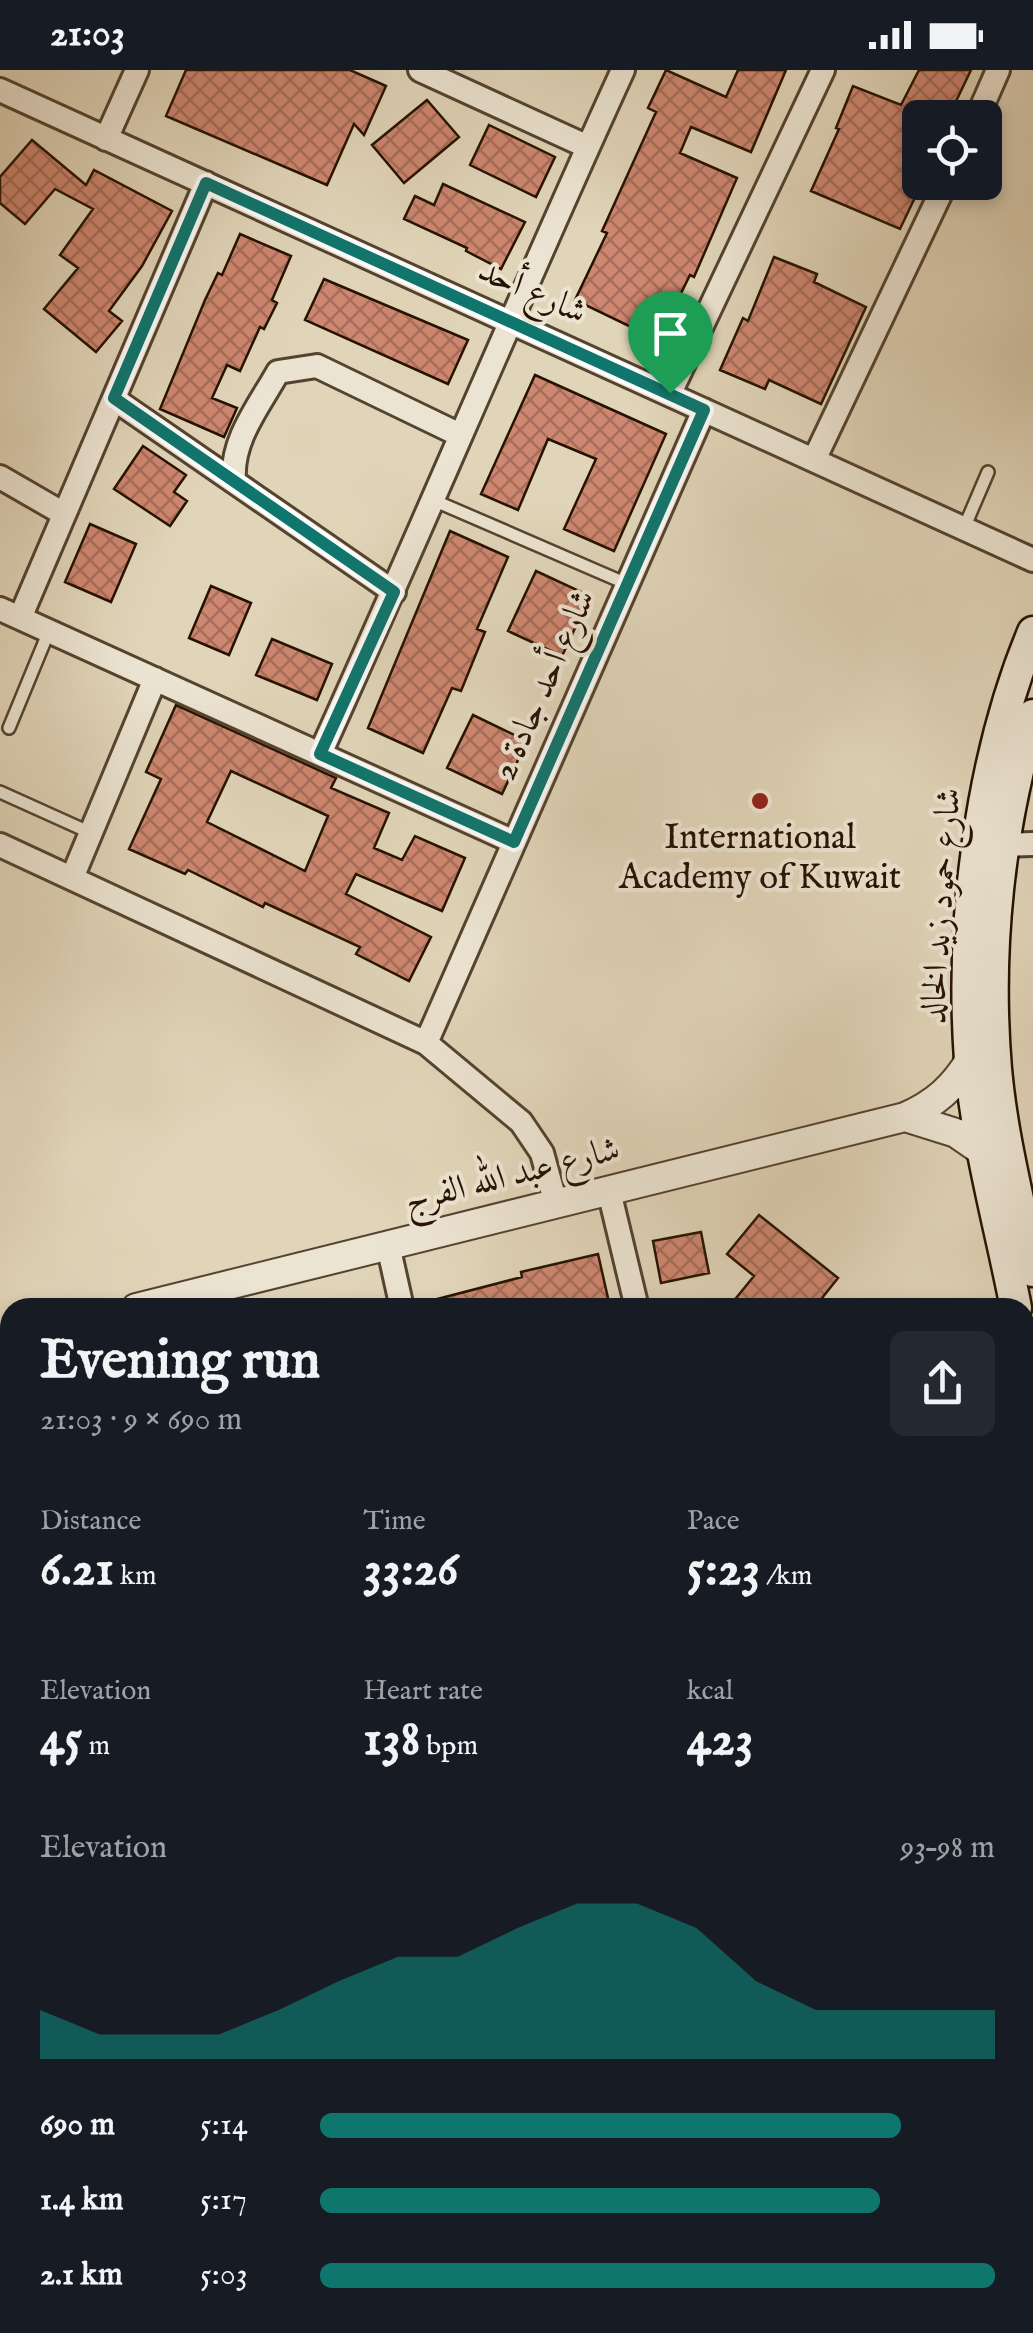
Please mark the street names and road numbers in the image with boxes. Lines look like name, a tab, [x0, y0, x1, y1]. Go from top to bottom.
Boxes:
street label: شارع أحد	[469, 245, 595, 339]
street label: شارع أحد جادة 2	[479, 581, 611, 789]
street label: شارع حمود زيد الخالد	[911, 787, 977, 1026]
street label: شارع عبد الله الفرج	[398, 1121, 626, 1230]

